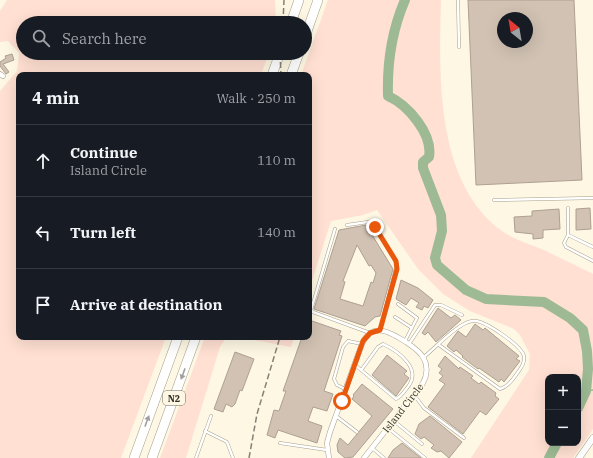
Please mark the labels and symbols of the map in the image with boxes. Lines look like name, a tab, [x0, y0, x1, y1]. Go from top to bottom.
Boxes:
north arrow	[497, 12, 533, 48]
route end	[366, 218, 384, 236]
one-way arrow	[180, 368, 186, 380]
street label: Island Circle	[380, 381, 426, 435]
road number: N2	[163, 391, 185, 405]
route start	[333, 392, 351, 410]
one-way arrow	[145, 415, 151, 427]

